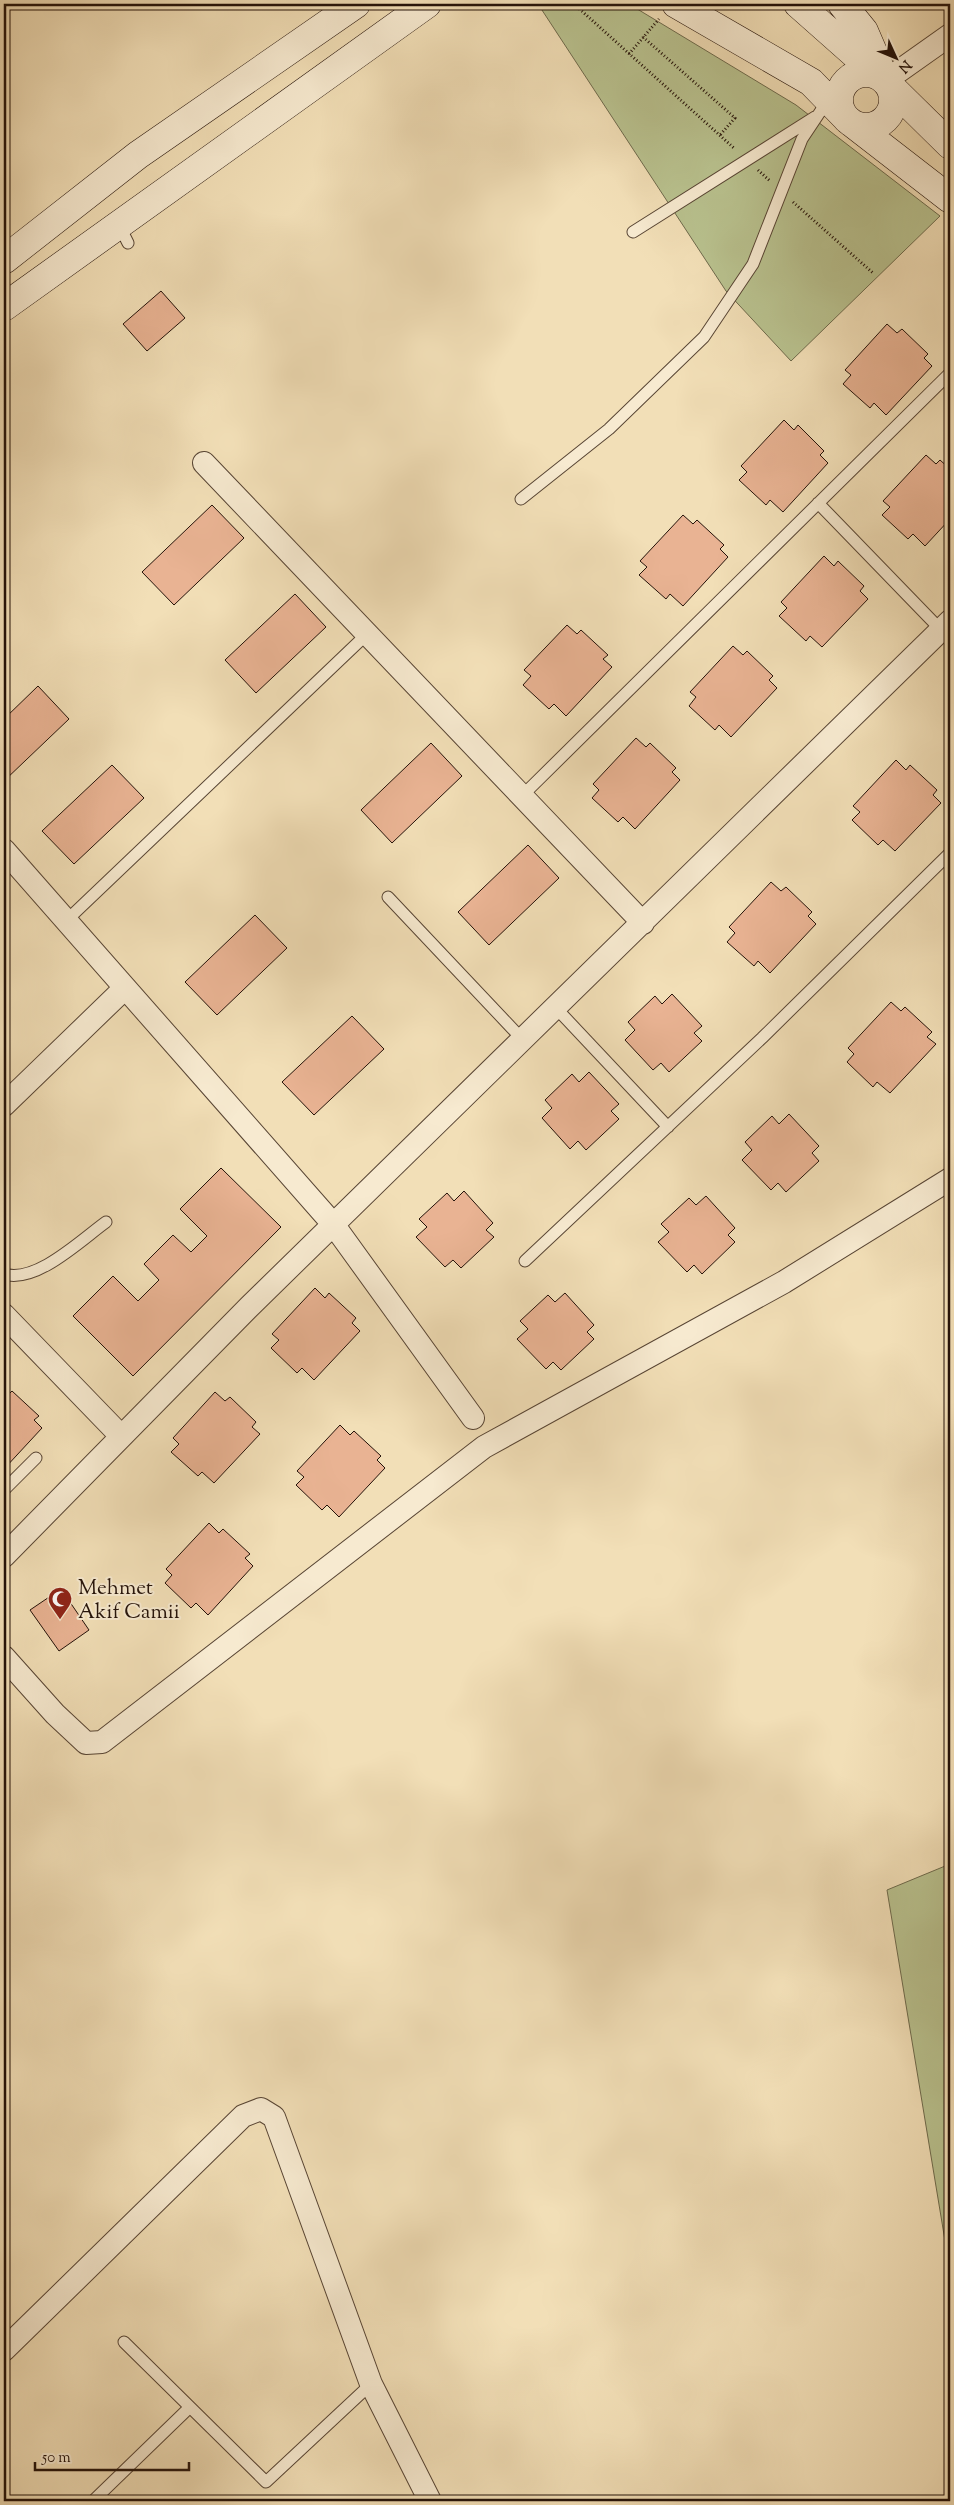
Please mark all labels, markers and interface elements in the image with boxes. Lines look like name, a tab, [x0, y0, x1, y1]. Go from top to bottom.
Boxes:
north arrow	[872, 32, 922, 82]
text: N	[893, 55, 915, 77]
place label: Mehmet Akif Camii	[78, 1574, 180, 1628]
mosque icon: Mehmet Akif Camii	[47, 1586, 73, 1620]
scale bar	[35, 2440, 189, 2472]
text: 50 m	[41, 2448, 71, 2469]

